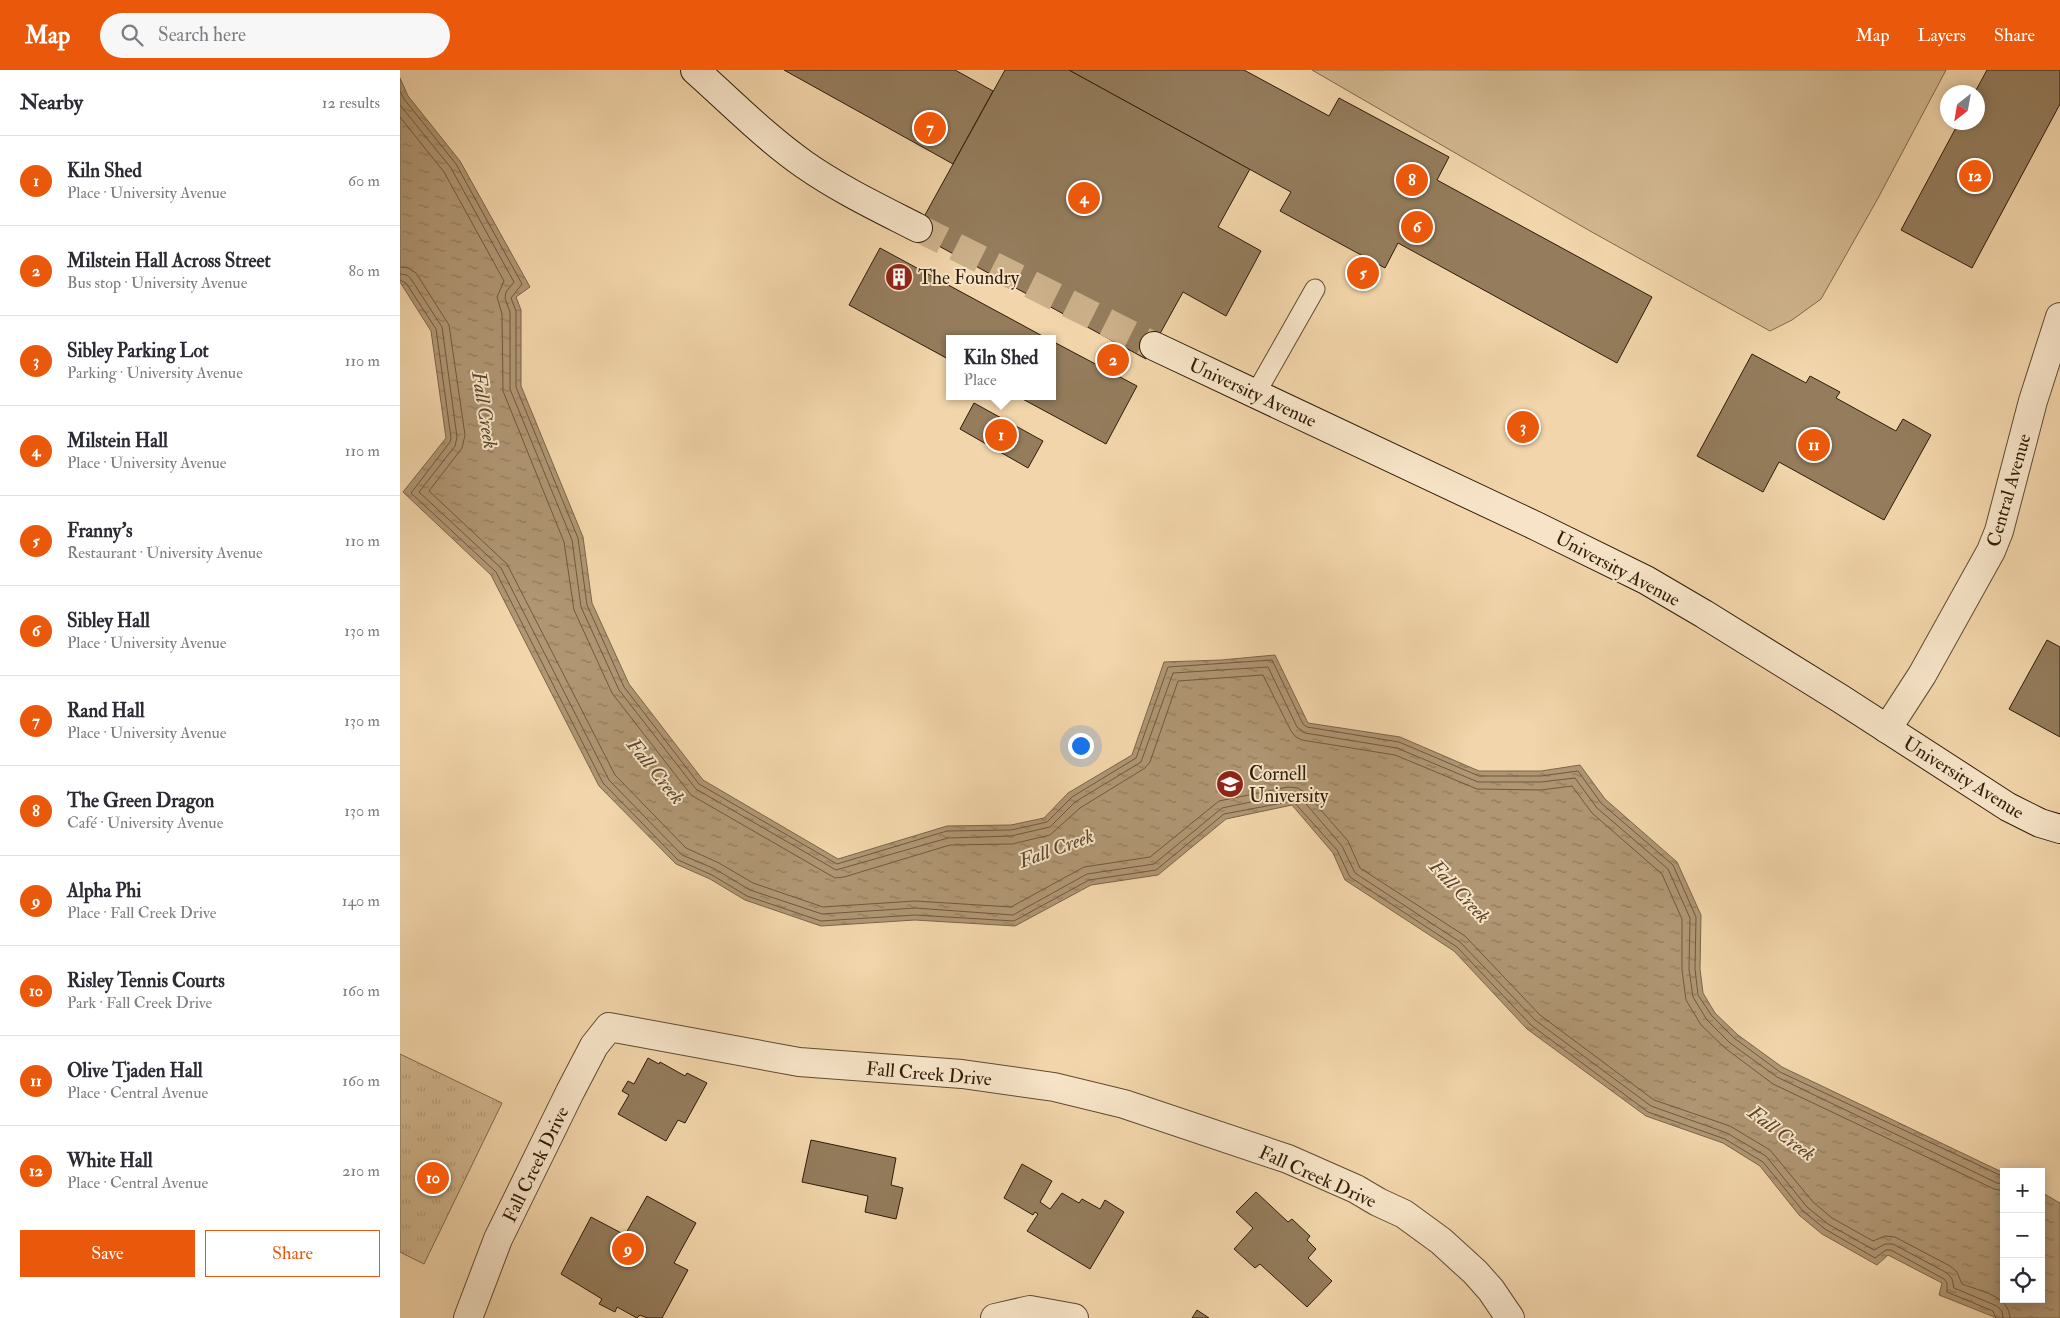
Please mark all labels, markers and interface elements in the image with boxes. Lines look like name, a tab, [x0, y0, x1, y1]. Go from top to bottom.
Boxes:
search box	[100, 13, 450, 58]
text: Map	[25, 20, 70, 51]
icon: search	[118, 21, 146, 49]
text: Search here	[158, 23, 246, 47]
text: Map	[1856, 24, 1890, 47]
text: Layers	[1918, 24, 1966, 47]
text: Share	[1994, 24, 2035, 47]
north arrow	[1940, 85, 1985, 130]
text: Nearby	[20, 89, 83, 116]
text: 12 results	[322, 93, 380, 113]
pin: 7	[914, 109, 946, 147]
pin: 12	[1959, 157, 1991, 195]
text: Kiln Shed	[67, 159, 142, 183]
pin: 8	[1396, 161, 1428, 199]
text: 1	[33, 171, 39, 191]
text: 60 m	[348, 171, 380, 191]
pin: 4	[1068, 179, 1100, 217]
text: Place · University Avenue	[67, 183, 226, 203]
pin: 6	[1401, 208, 1433, 246]
text: Milstein Hall Across Street	[67, 249, 271, 273]
pin: 5	[1347, 254, 1379, 292]
text: 2	[32, 261, 40, 281]
text: 80 m	[349, 261, 380, 281]
building icon: The Foundry	[884, 262, 914, 292]
place label: The Foundry	[918, 266, 1020, 290]
text: Bus stop · University Avenue	[67, 273, 247, 293]
popup	[946, 335, 1056, 400]
text: Sibley Parking Lot	[67, 339, 209, 363]
pin: 2	[1097, 341, 1129, 379]
text: Kiln Shed	[964, 346, 1038, 370]
text: 3	[33, 351, 39, 371]
text: 110 m	[345, 351, 380, 371]
street label: University Avenue	[1185, 353, 1320, 433]
text: Parking · University Avenue	[67, 363, 243, 383]
water label: Fall Creek	[466, 369, 503, 451]
text: Place	[964, 370, 997, 390]
pin: 3	[1507, 408, 1539, 446]
pin: 1	[985, 416, 1017, 454]
pin: 11	[1798, 426, 1830, 464]
text: Milstein Hall	[67, 429, 168, 453]
street label: Central Avenue	[1981, 431, 2037, 550]
text: 4	[32, 441, 40, 461]
text: 110 m	[345, 441, 380, 461]
text: Place · University Avenue	[67, 453, 226, 473]
text: Franny's	[67, 519, 133, 543]
street label: University Avenue	[1551, 526, 1684, 612]
text: 5	[32, 531, 40, 551]
text: 110 m	[345, 531, 380, 551]
text: Restaurant · University Avenue	[67, 543, 263, 563]
text: Sibley Hall	[67, 609, 150, 633]
text: 6	[32, 621, 40, 641]
text: 130 m	[344, 621, 380, 641]
text: Place · University Avenue	[67, 633, 226, 653]
text: Rand Hall	[67, 699, 145, 723]
text: 7	[32, 711, 40, 731]
text: 130 m	[344, 711, 380, 731]
text: Place · University Avenue	[67, 723, 226, 743]
street label: University Avenue	[1898, 731, 2029, 825]
water label: Fall Creek	[621, 732, 690, 809]
your location	[1068, 733, 1094, 759]
place label: Cornell University	[1249, 762, 1329, 808]
school or university icon: Cornell University	[1215, 769, 1245, 799]
text: The Green Dragon	[67, 789, 214, 813]
text: 8	[32, 801, 40, 821]
text: 130 m	[344, 801, 380, 821]
text: Café · University Avenue	[67, 813, 223, 833]
water label: Fall Creek	[1014, 823, 1097, 874]
water label: Fall Creek	[1423, 854, 1495, 928]
text: Alpha Phi	[67, 879, 141, 903]
text: 9	[32, 891, 40, 911]
text: 140 m	[342, 891, 380, 911]
text: Place · Fall Creek Drive	[67, 903, 216, 923]
text: Risley Tennis Courts	[67, 969, 225, 993]
text: 10	[29, 981, 43, 1001]
text: 160 m	[342, 981, 380, 1001]
text: Park · Fall Creek Drive	[67, 993, 212, 1013]
street label: Fall Creek Drive	[865, 1057, 993, 1091]
text: Olive Tjaden Hall	[67, 1059, 203, 1083]
text: 11	[30, 1071, 42, 1091]
text: 160 m	[342, 1071, 380, 1091]
text: Place · Central Avenue	[67, 1083, 208, 1103]
water label: Fall Creek	[1742, 1099, 1820, 1167]
street label: Fall Creek Drive	[497, 1102, 574, 1226]
street label: Fall Creek Drive	[1255, 1140, 1380, 1214]
text: White Hall	[67, 1149, 153, 1173]
pin: 10	[417, 1159, 449, 1197]
text: 12	[29, 1161, 43, 1181]
text: 210 m	[342, 1161, 380, 1181]
map controls	[2000, 1168, 2045, 1303]
button: +	[2000, 1168, 2045, 1213]
text: Place · Central Avenue	[67, 1173, 208, 1193]
button: −	[2000, 1213, 2045, 1258]
button: Save	[20, 1230, 195, 1277]
button: Share	[205, 1230, 380, 1277]
pin: 9	[612, 1230, 644, 1268]
button: locate	[2000, 1258, 2045, 1303]

